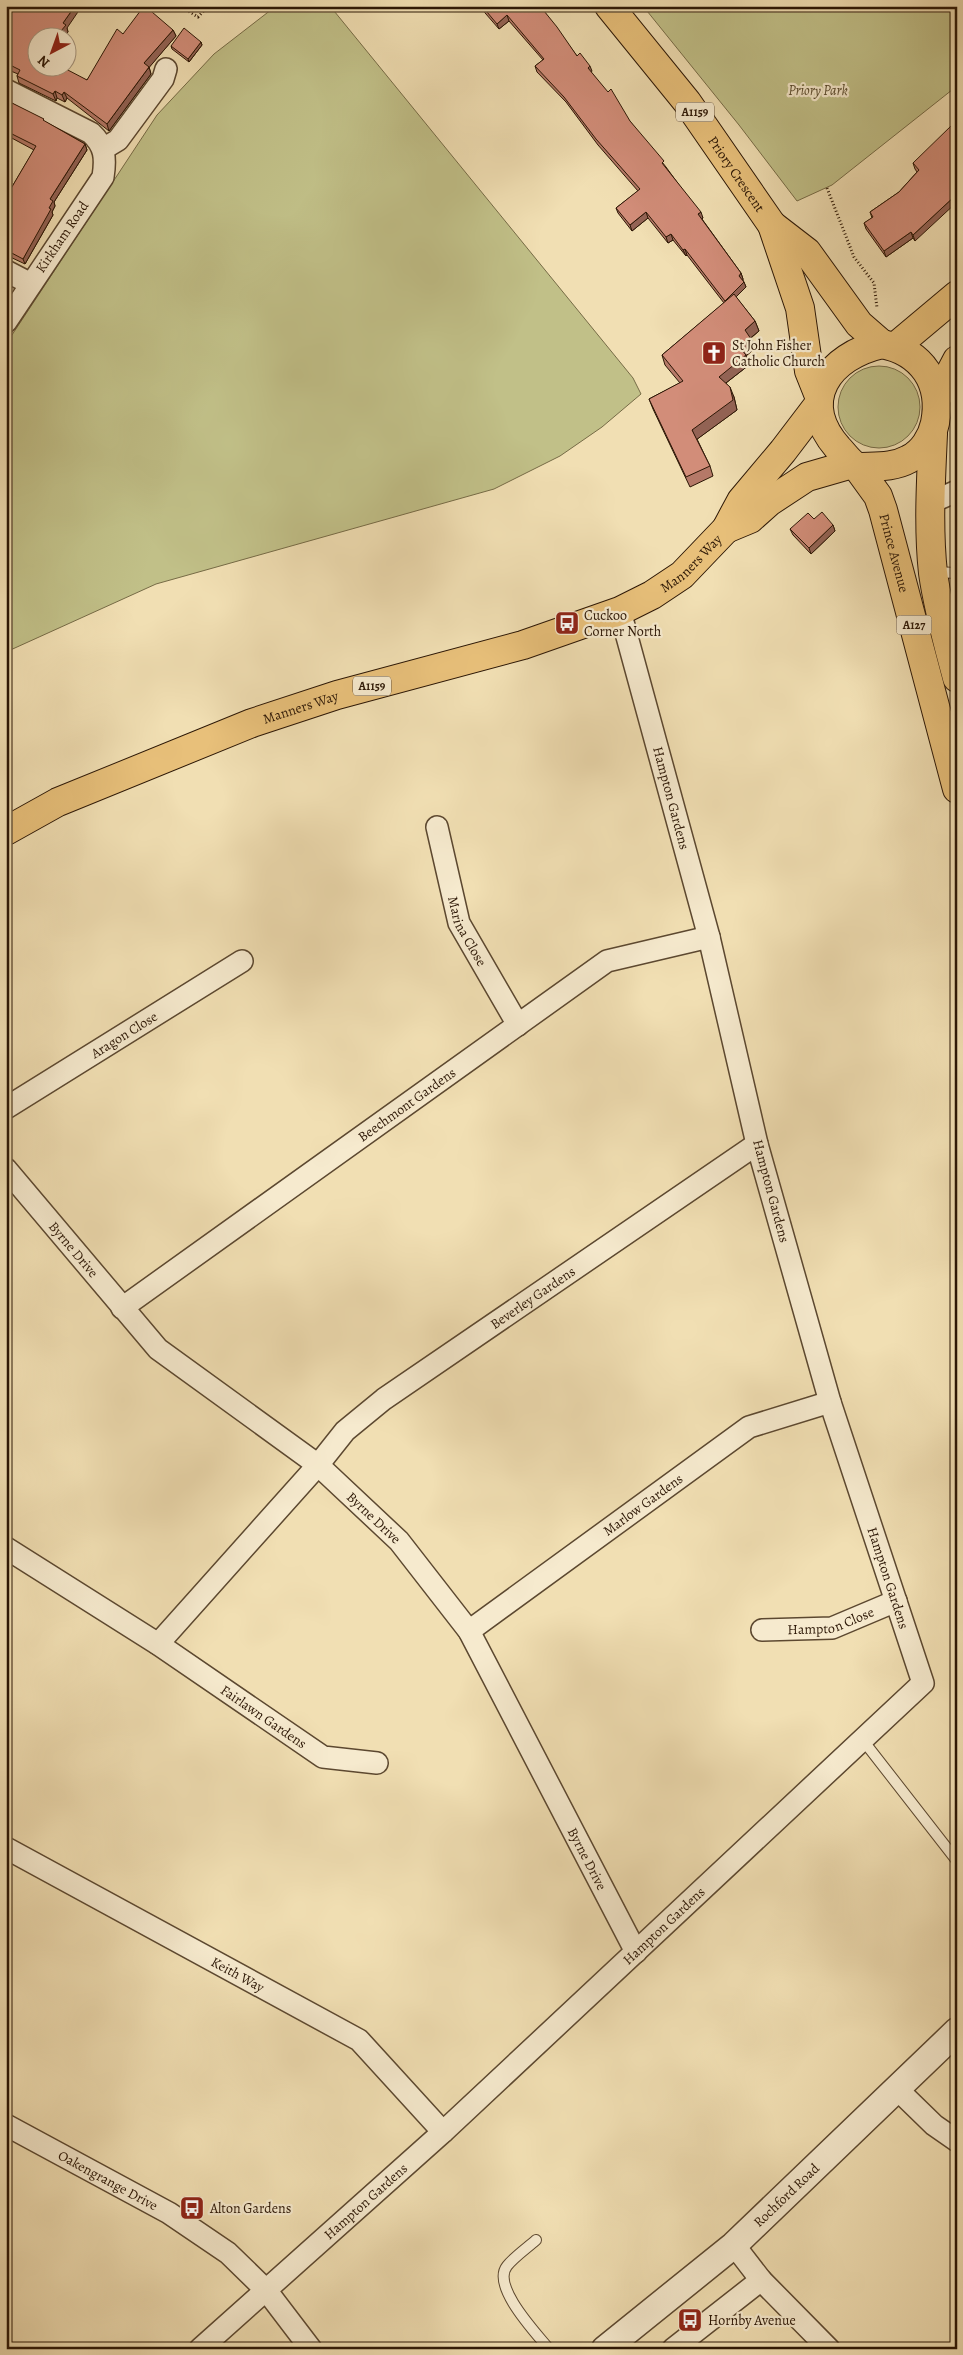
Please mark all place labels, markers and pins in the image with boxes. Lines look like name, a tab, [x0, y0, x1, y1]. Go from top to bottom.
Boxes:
place label: St John Fisher Catholic Church	[732, 336, 825, 371]
church icon: St John Fisher Catholic Church	[701, 340, 727, 366]
place label: Cuckoo Corner North	[584, 606, 662, 641]
bus stop icon: Cuckoo Corner North	[554, 610, 580, 636]
bus stop icon: Alton Gardens	[179, 2195, 205, 2221]
place label: Alton Gardens	[209, 2199, 291, 2218]
bus stop icon: Hornby Avenue	[677, 2307, 703, 2333]
place label: Hornby Avenue	[708, 2311, 796, 2330]

